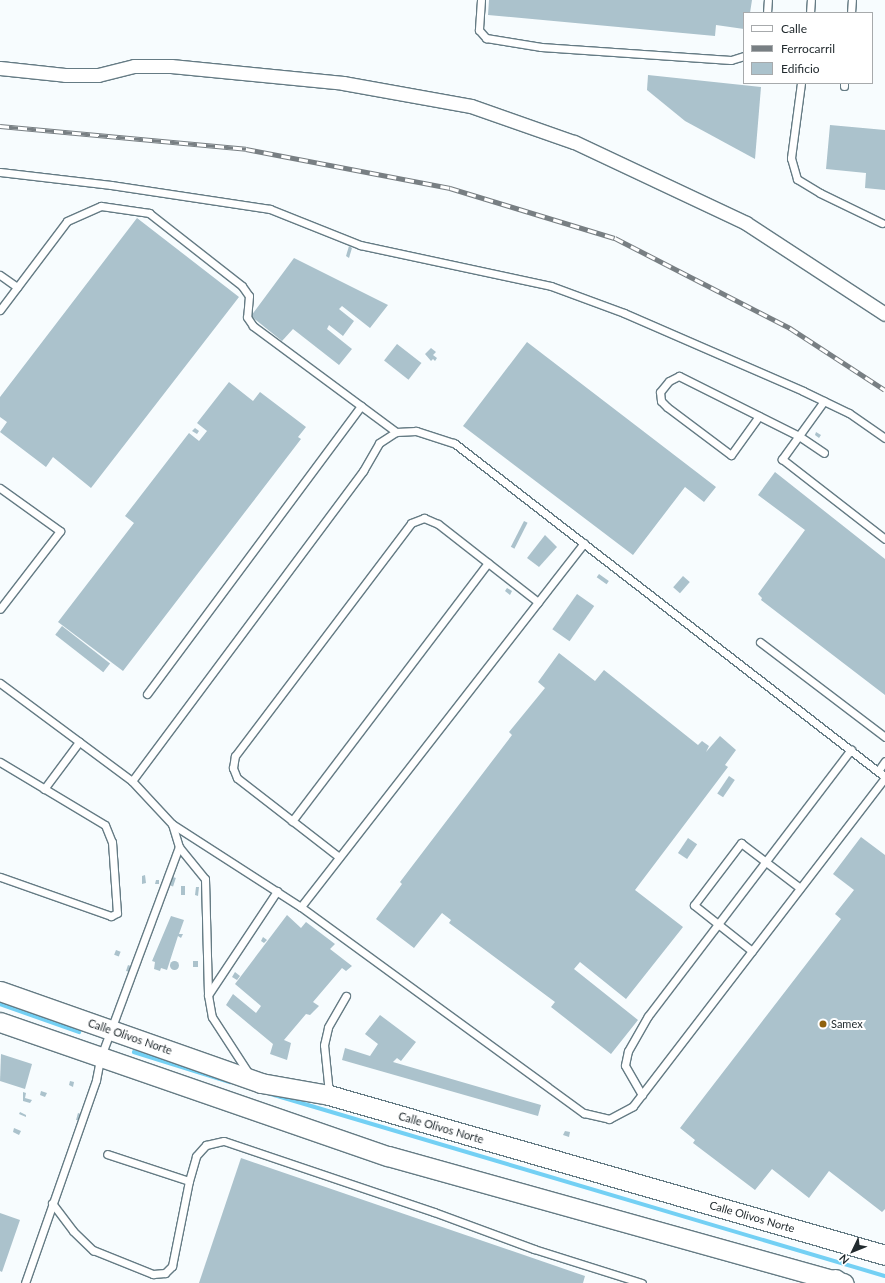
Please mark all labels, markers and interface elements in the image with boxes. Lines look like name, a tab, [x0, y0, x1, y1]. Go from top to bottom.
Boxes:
legend	[743, 12, 873, 84]
text: Calle	[781, 21, 807, 36]
text: Ferrocarril	[781, 41, 835, 56]
text: Edificio	[781, 61, 820, 76]
street label: Calle Olivos Norte	[86, 1016, 174, 1058]
place label: Samex	[831, 1017, 863, 1031]
marker: Samex	[818, 1019, 828, 1029]
street label: Calle Olivos Norte	[397, 1110, 485, 1146]
street label: Calle Olivos Norte	[708, 1199, 796, 1235]
north arrow	[833, 1231, 873, 1271]
text: N	[836, 1252, 852, 1267]

